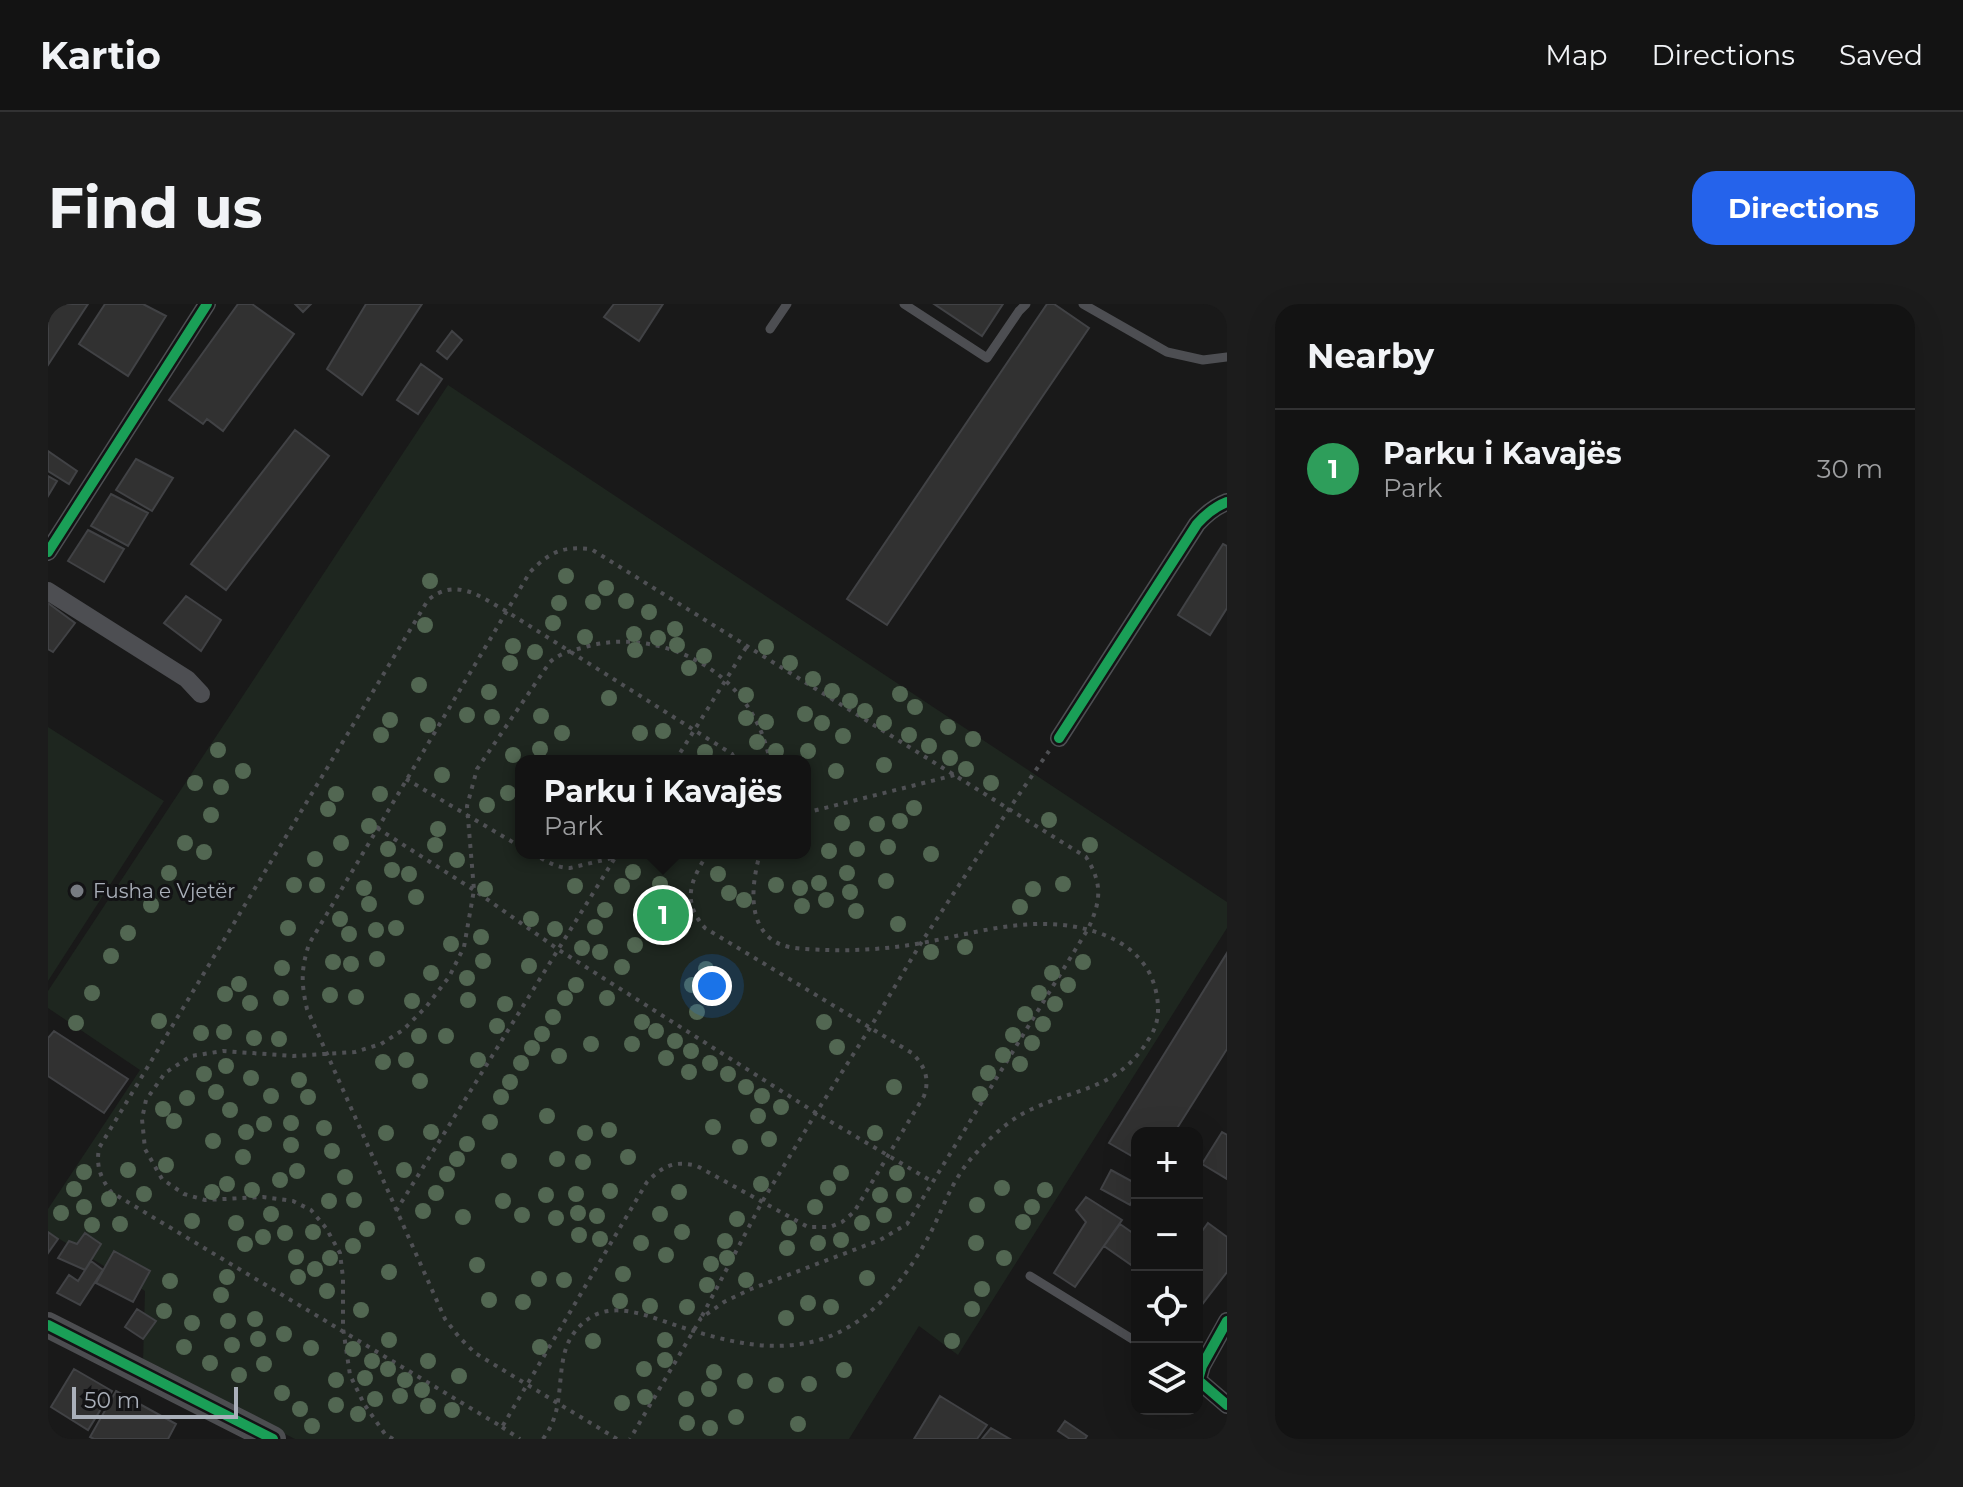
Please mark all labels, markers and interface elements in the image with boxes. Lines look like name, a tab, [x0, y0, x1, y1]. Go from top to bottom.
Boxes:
text: Kartio	[40, 32, 161, 79]
text: Map	[1545, 38, 1607, 72]
text: Directions	[1651, 38, 1795, 72]
text: Saved	[1839, 38, 1923, 72]
button: Directions	[1692, 171, 1915, 245]
text: Find us	[48, 174, 262, 242]
text: Nearby	[1307, 335, 1434, 377]
text: Parku i Kavajës	[1383, 435, 1622, 472]
text: 1	[1328, 453, 1338, 485]
text: 30 m	[1817, 453, 1883, 485]
text: Park	[1383, 472, 1442, 504]
popup	[515, 755, 811, 859]
text: Parku i Kavajës	[544, 773, 782, 810]
text: Park	[544, 810, 603, 842]
place label: Fusha e Vjetër	[93, 879, 235, 903]
marker: Fusha e Vjetër	[68, 882, 86, 900]
pin: 1	[637, 885, 689, 945]
your location	[692, 966, 732, 1006]
map controls	[1131, 1127, 1203, 1415]
button: +	[1131, 1127, 1203, 1199]
button: −	[1131, 1199, 1203, 1271]
button: locate	[1131, 1271, 1203, 1343]
button: layers	[1131, 1343, 1203, 1415]
scale bar	[72, 1383, 238, 1419]
text: 50 m	[84, 1387, 140, 1414]

